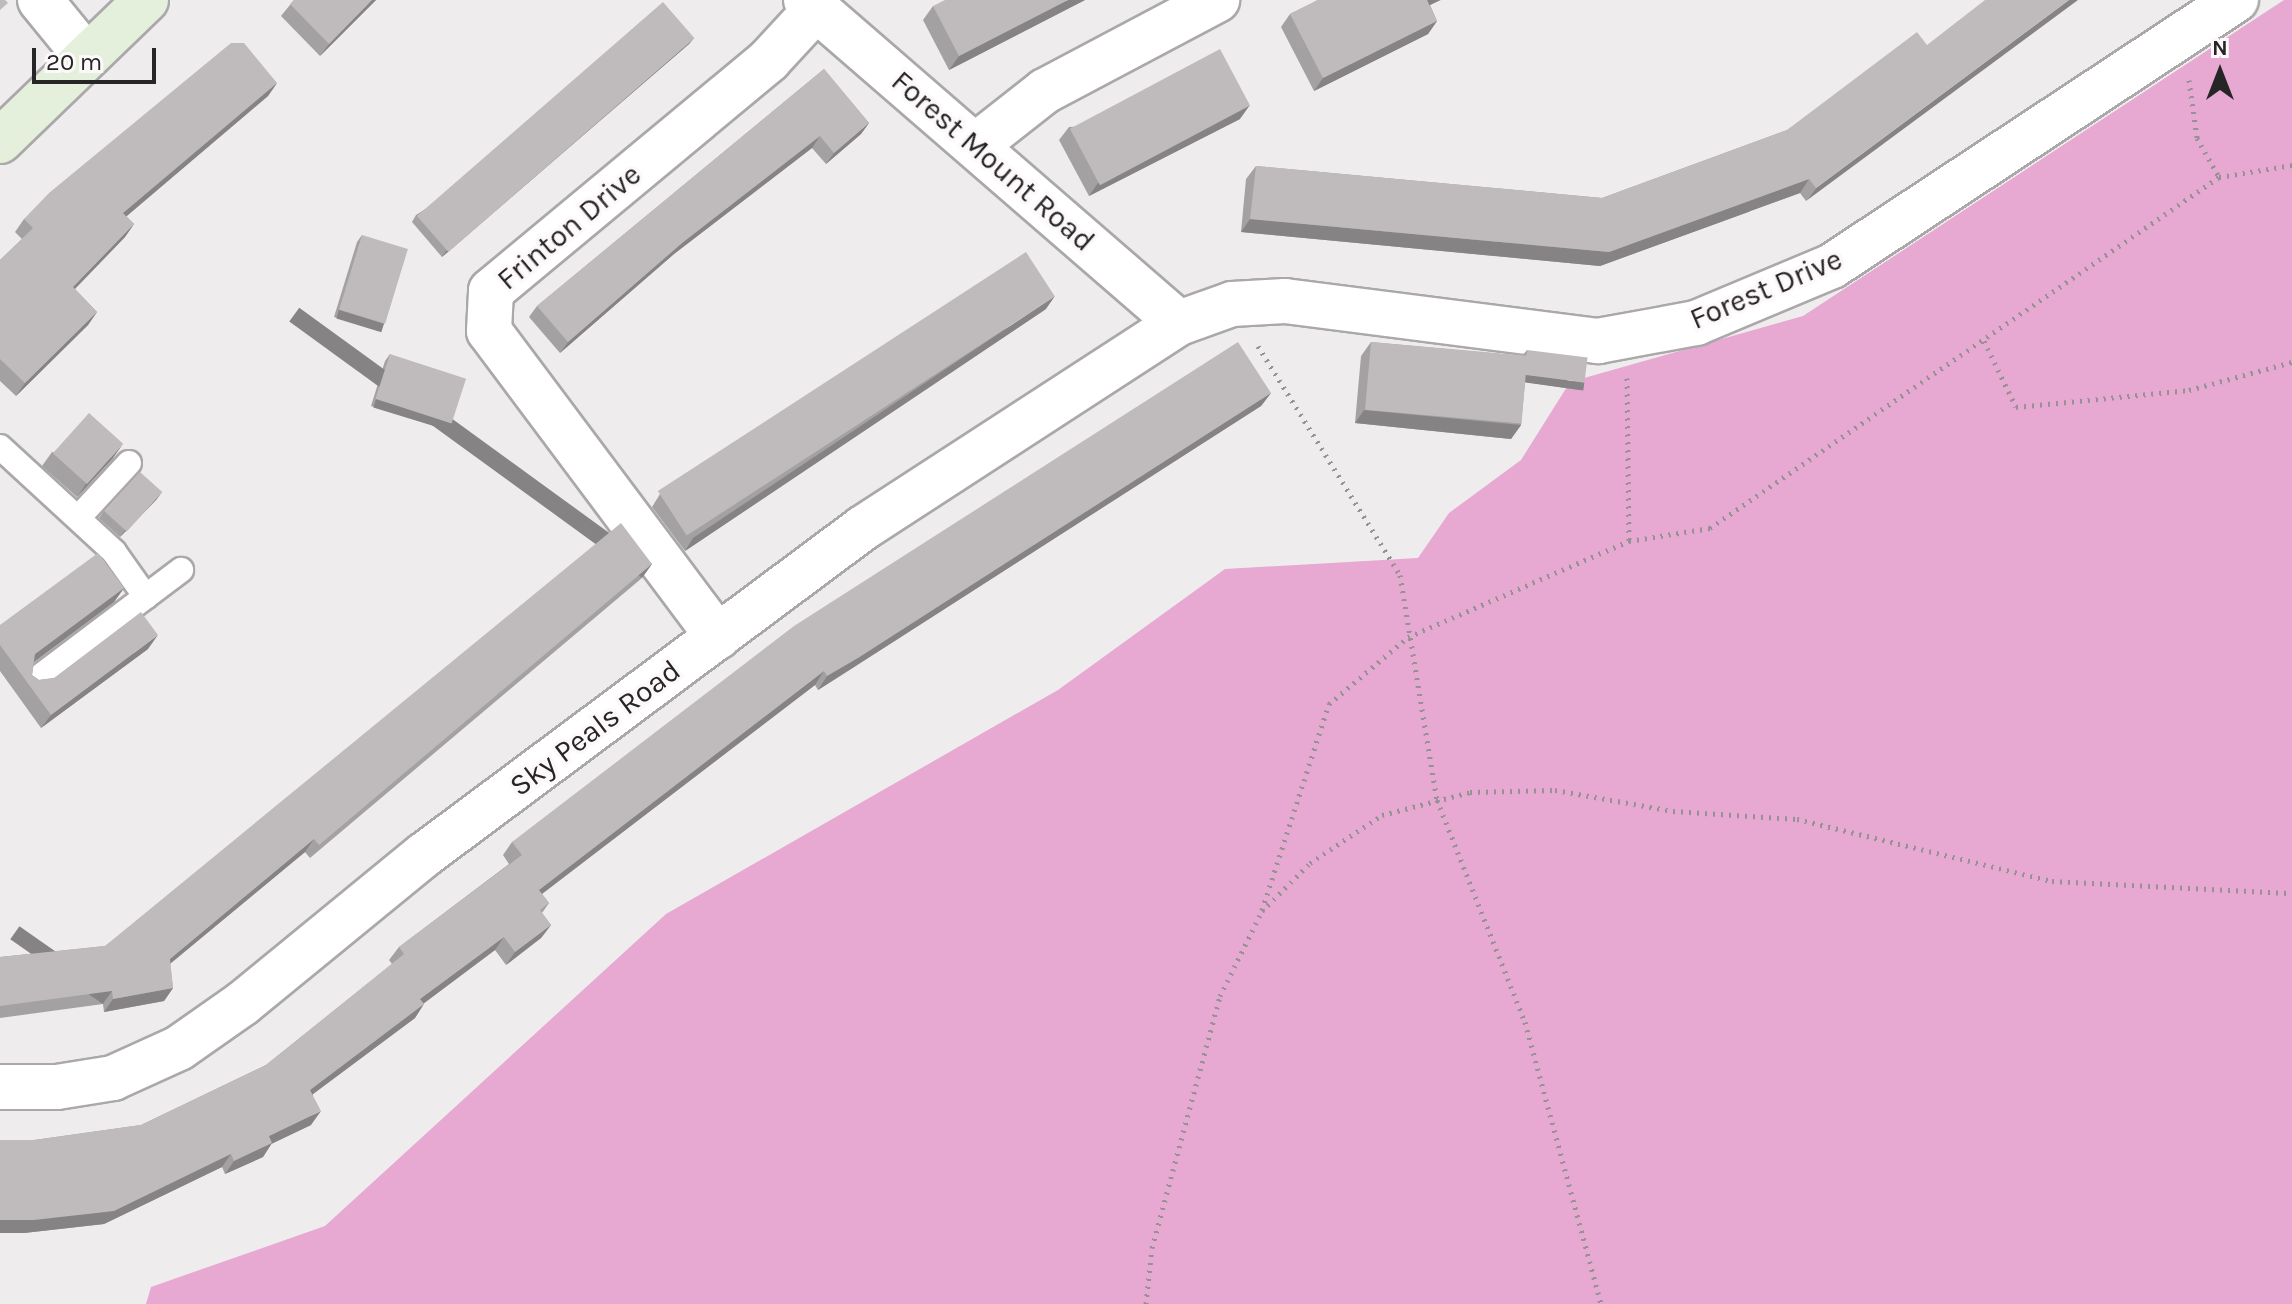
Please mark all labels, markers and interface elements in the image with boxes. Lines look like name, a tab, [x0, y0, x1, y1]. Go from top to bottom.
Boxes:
scale bar	[36, 32, 160, 82]
north arrow	[2180, 32, 2260, 112]
text: N	[2212, 35, 2228, 61]
text: 20 m	[46, 48, 102, 76]
street label: Forest Mount Road	[884, 63, 1102, 259]
street label: Frinton Drive	[490, 156, 648, 298]
street label: Forest Drive	[1685, 241, 1847, 337]
street label: Sky Peals Road	[502, 652, 688, 804]

